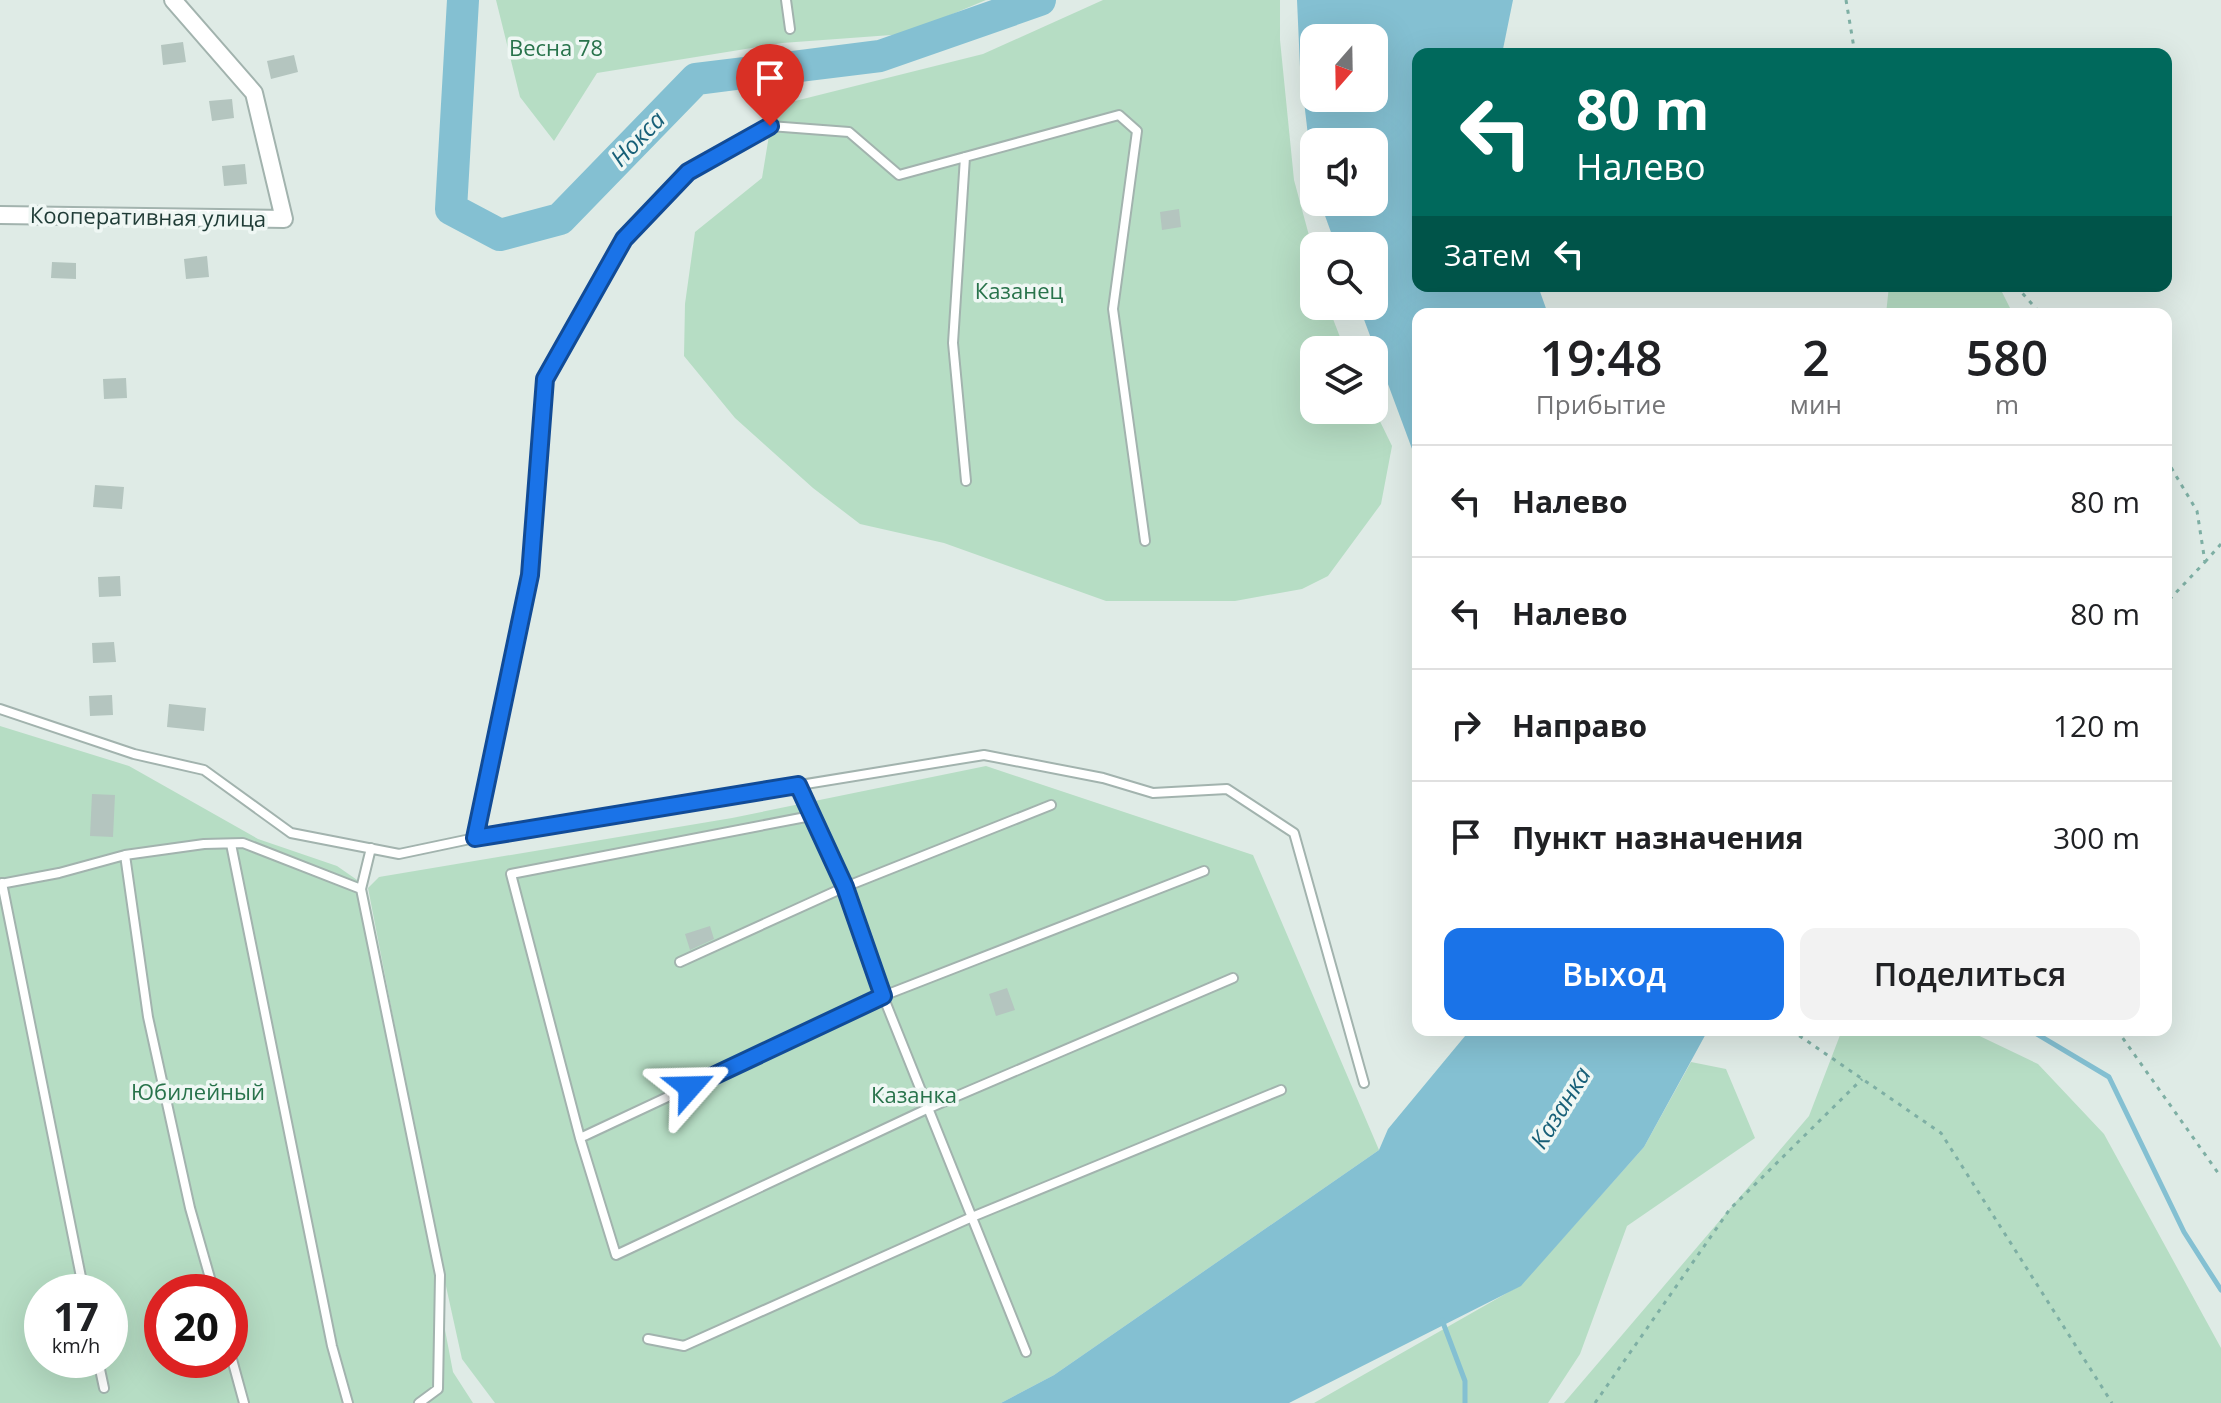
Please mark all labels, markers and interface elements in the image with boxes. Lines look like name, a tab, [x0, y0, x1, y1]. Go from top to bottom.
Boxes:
north arrow	[1300, 24, 1388, 112]
map controls	[1300, 24, 1388, 424]
park label: Весна 78	[509, 32, 603, 62]
pin	[736, 44, 804, 126]
icon: arrive	[748, 56, 792, 100]
text: 80 m	[1576, 70, 1710, 146]
icon: left	[1444, 80, 1548, 184]
water label: Нокса	[602, 103, 672, 173]
button: sound	[1300, 128, 1388, 216]
text: Налево	[1576, 142, 1706, 191]
street label: Кооперативная улица	[30, 199, 266, 233]
button: search	[1300, 232, 1388, 320]
icon: left	[1547, 232, 1591, 276]
text: Затем	[1444, 234, 1531, 275]
park label: Казанец	[975, 275, 1063, 305]
text: 19:48	[1539, 325, 1662, 390]
text: 2	[1802, 325, 1830, 390]
text: 580	[1966, 325, 2048, 390]
button: layers	[1300, 336, 1388, 424]
text: Прибытие	[1536, 386, 1666, 422]
text: мин	[1790, 386, 1842, 422]
text: m	[1995, 386, 2019, 422]
icon: left	[1444, 479, 1488, 523]
text: Налево	[1512, 481, 1628, 522]
text: 80 m	[2070, 481, 2140, 522]
icon: left	[1444, 591, 1488, 635]
text: Налево	[1512, 593, 1628, 634]
text: 80 m	[2070, 593, 2140, 634]
icon: right	[1444, 703, 1488, 747]
text: Направо	[1512, 705, 1647, 746]
text: 120 m	[2053, 705, 2140, 746]
icon: arrive	[1444, 815, 1488, 859]
text: Пункт назначения	[1512, 817, 1804, 858]
text: 300 m	[2053, 817, 2140, 858]
button: Выход	[1444, 928, 1784, 1020]
button: Поделиться	[1800, 928, 2140, 1020]
position arrow	[648, 1045, 732, 1129]
water label: Казанка	[1522, 1060, 1598, 1154]
park label: Юбилейный	[131, 1076, 265, 1106]
park label: Казанка	[871, 1079, 957, 1109]
speed limit sign: 20	[144, 1274, 248, 1378]
text: 17	[53, 1288, 99, 1343]
text: km/h	[52, 1332, 100, 1359]

